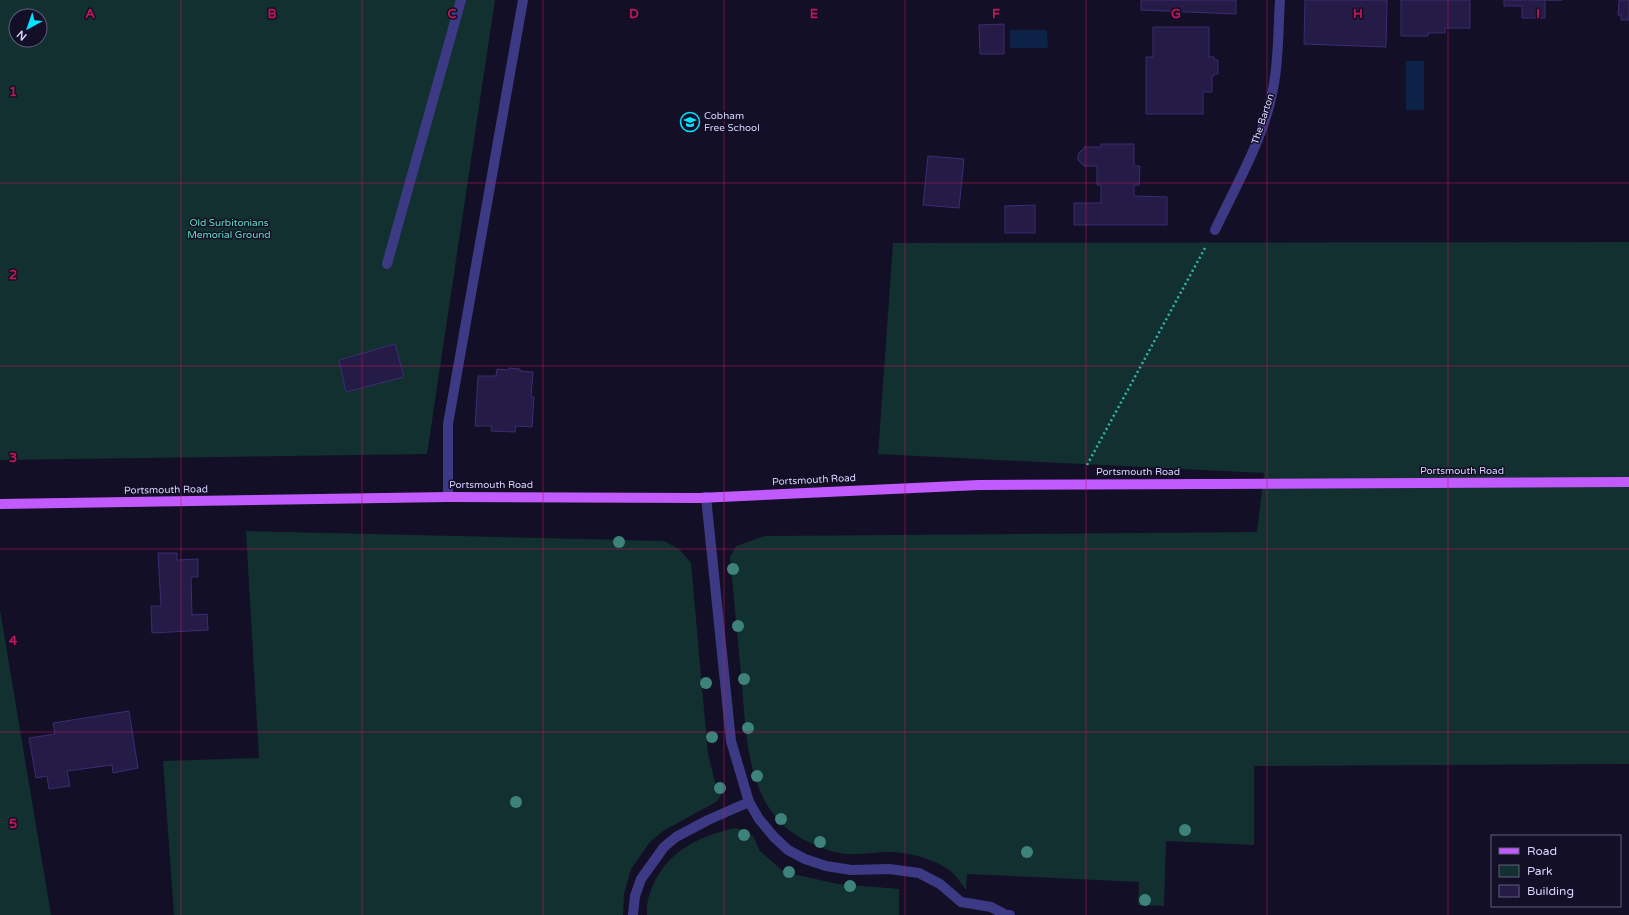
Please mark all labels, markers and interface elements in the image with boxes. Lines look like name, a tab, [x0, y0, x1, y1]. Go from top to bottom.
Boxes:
text: A	[85, 6, 95, 22]
text: B	[267, 6, 277, 22]
text: C	[447, 6, 457, 22]
text: D	[629, 6, 639, 22]
text: E	[810, 6, 818, 22]
text: F	[992, 6, 1000, 22]
text: G	[1171, 6, 1181, 22]
text: H	[1353, 6, 1363, 22]
text: I	[1536, 6, 1540, 22]
north arrow	[8, 8, 48, 48]
text: N	[14, 27, 29, 43]
text: 1	[9, 84, 17, 100]
street label: The Barton	[1249, 92, 1277, 146]
place label: Cobham Free School	[704, 110, 760, 134]
school or university icon: Cobham Free School	[679, 111, 701, 133]
park label: Old Surbitonians Memorial Ground	[187, 217, 271, 241]
text: 2	[9, 267, 17, 283]
text: 3	[9, 450, 17, 466]
street label: Portsmouth Road	[1420, 465, 1504, 477]
street label: Portsmouth Road	[1096, 466, 1180, 478]
street label: Portsmouth Road	[772, 472, 856, 488]
street label: Portsmouth Road	[449, 479, 533, 491]
street label: Portsmouth Road	[124, 483, 208, 497]
text: 4	[9, 633, 18, 649]
text: 5	[9, 816, 17, 832]
legend	[1491, 835, 1621, 907]
text: Road	[1527, 844, 1557, 858]
text: Park	[1527, 864, 1553, 878]
text: Building	[1527, 884, 1574, 898]

